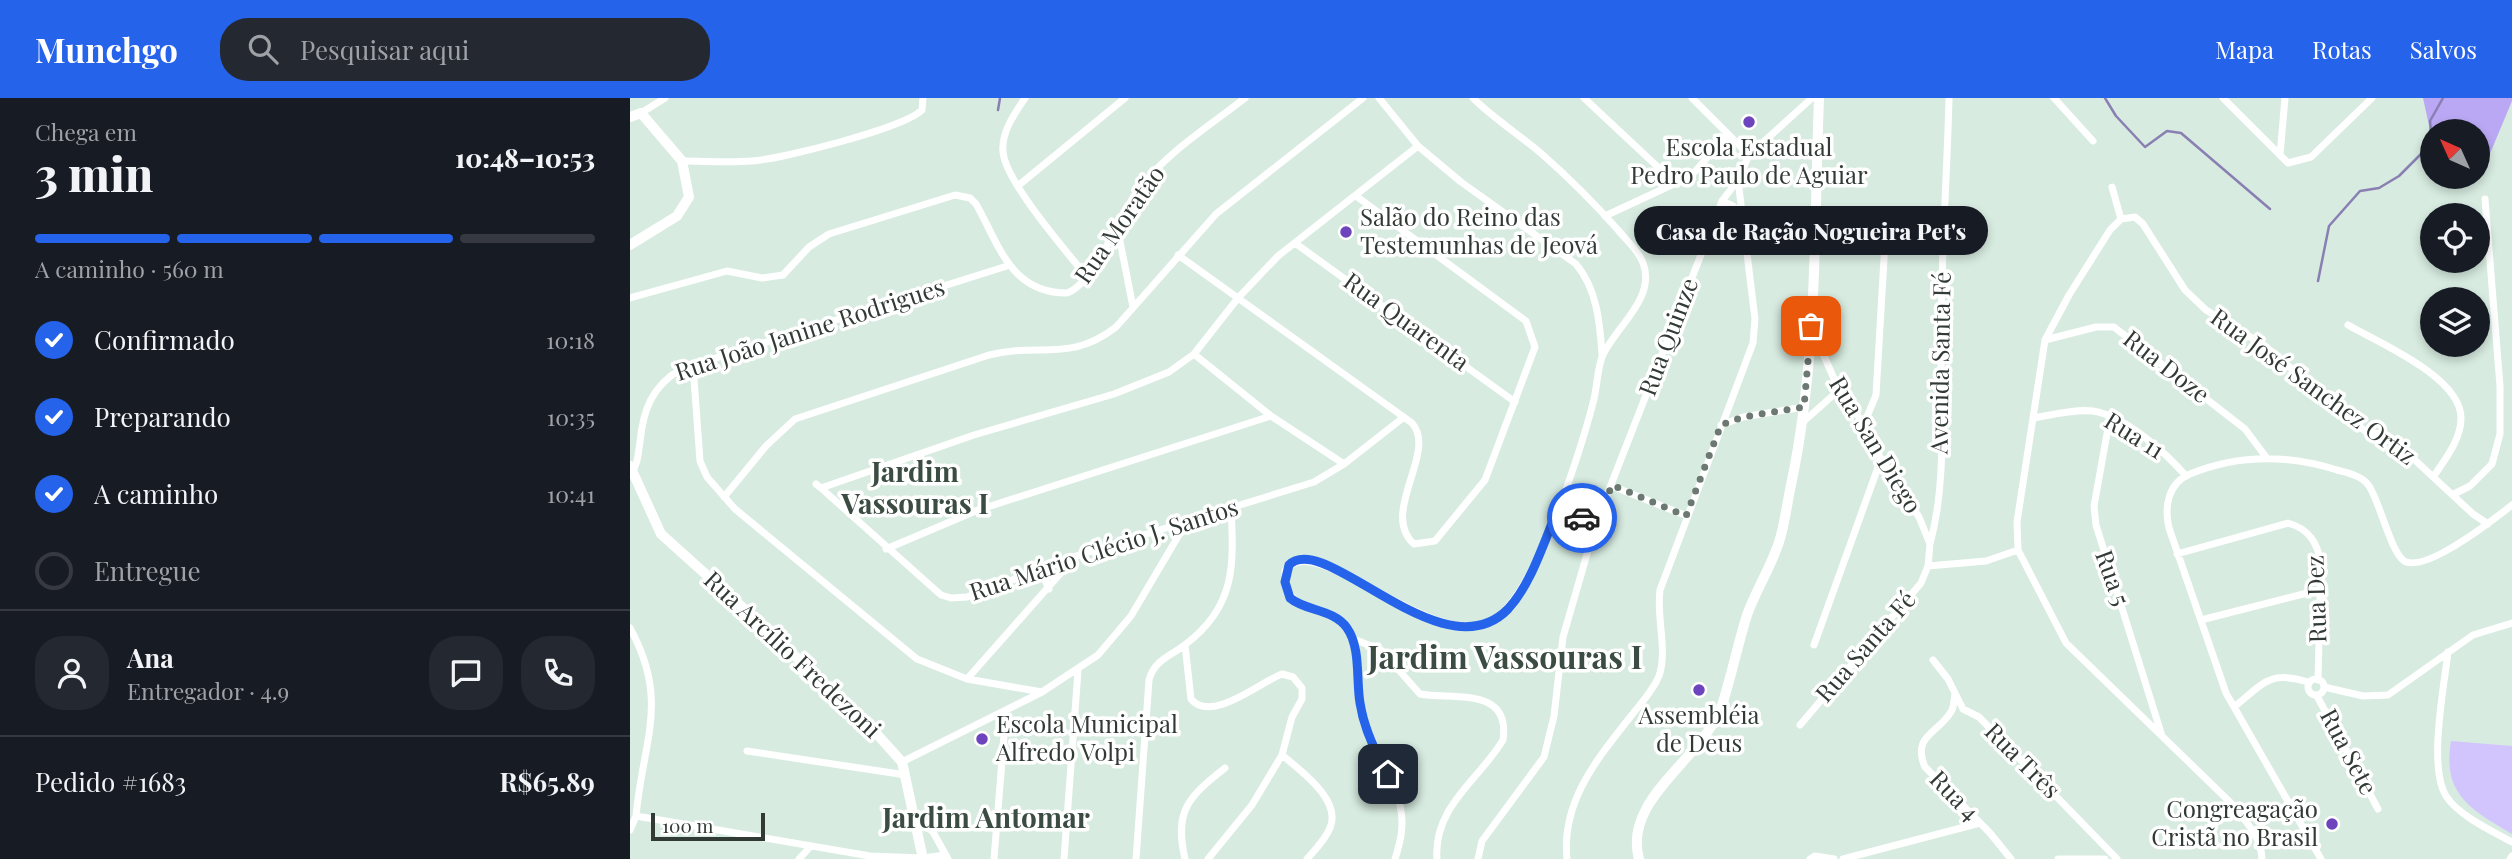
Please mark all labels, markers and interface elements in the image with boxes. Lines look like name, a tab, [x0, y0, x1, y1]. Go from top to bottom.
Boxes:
search box	[220, 18, 710, 81]
text: Munchgo	[35, 27, 178, 71]
icon: search	[244, 30, 282, 68]
text: Pesquisar aqui	[300, 32, 469, 67]
text: Mapa	[2215, 33, 2274, 65]
text: Rotas	[2312, 33, 2372, 65]
text: Salvos	[2410, 33, 2477, 65]
marker: Escola Estadual Pedro Paulo de Aguiar	[1741, 114, 1757, 130]
text: Chega em	[35, 116, 137, 147]
north arrow	[2420, 119, 2490, 189]
map controls	[2420, 119, 2490, 357]
place label: Escola Estadual Pedro Paulo de Aguiar	[1630, 130, 1868, 190]
text: 10:48–10:53	[455, 140, 595, 175]
text: 3 min	[35, 142, 153, 204]
street label: Rua Moratão	[1066, 159, 1171, 289]
place label: Salão do Reino das Testemunhas de Jeová	[1360, 200, 1598, 260]
button: locate	[2420, 203, 2490, 273]
callout: Casa de Ração Nogueira Pet's	[1634, 207, 1988, 256]
text: Casa de Ração Nogueira Pet's	[1656, 215, 1966, 246]
marker: Salão do Reino das Testemunhas de Jeová	[1338, 224, 1354, 240]
text: A caminho · 560 m	[35, 253, 224, 284]
street label: Rua Quarenta	[1338, 264, 1476, 377]
street label: Rua João Janine Rodrigues	[670, 269, 948, 387]
street label: Avenida Santa Fé	[1921, 272, 1957, 455]
street label: Rua Quinze	[1630, 273, 1704, 400]
button: layers	[2420, 287, 2490, 357]
pin	[1781, 296, 1841, 356]
street label: Rua José Sanchez Ortiz	[2205, 300, 2423, 471]
icon: bag	[1792, 307, 1830, 345]
icon: check	[35, 321, 73, 359]
text: Confirmado	[94, 322, 235, 357]
street label: Rua Doze	[2118, 322, 2217, 409]
text: 10:18	[546, 324, 595, 355]
street label: Rua San Diego	[1823, 370, 1930, 518]
icon: check	[35, 398, 73, 436]
text: Preparando	[94, 399, 231, 434]
text: 10:35	[547, 401, 595, 432]
street label: Rua 11	[2099, 404, 2171, 465]
district label: Jardim Vassouras I	[840, 452, 989, 521]
icon: check	[35, 475, 73, 513]
text: A caminho	[94, 476, 218, 511]
text: 10:41	[547, 478, 595, 509]
courier	[1547, 483, 1617, 553]
street label: Rua Mário Clécio J. Santos	[965, 489, 1242, 607]
icon: car	[1563, 499, 1601, 537]
street label: Rua 5	[2089, 545, 2139, 610]
text: Entregue	[94, 553, 201, 588]
street label: Rua Dez	[2297, 555, 2333, 644]
street label: Rua Arcílio Fredezoni	[698, 563, 889, 744]
street label: Rua Santa Fé	[1807, 583, 1922, 708]
district label: Jardim Vassouras I	[1367, 634, 1642, 677]
button: person	[35, 636, 109, 710]
button: chat	[429, 636, 503, 710]
button: phone	[521, 636, 595, 710]
text: Ana	[127, 640, 174, 675]
text: Entregador · 4.9	[127, 675, 289, 706]
marker: Assembléia de Deus	[1691, 682, 1707, 698]
place label: Assembléia de Deus	[1637, 698, 1760, 758]
street label: Rua Sete	[2314, 703, 2386, 800]
place label: Escola Municipal Alfredo Volpi	[995, 707, 1178, 767]
street label: Rua Três	[1979, 715, 2068, 804]
marker: Escola Municipal Alfredo Volpi	[974, 731, 990, 747]
pin	[1358, 744, 1418, 804]
icon: home	[1369, 755, 1407, 793]
street label: Rua 4	[1924, 762, 1987, 827]
text: Pedido #1683	[35, 764, 186, 799]
text: R$65.89	[500, 764, 595, 799]
place label: Congreagação Cristã no Brasil	[2151, 792, 2318, 852]
district label: Jardim Antomar	[881, 798, 1090, 835]
scale bar	[651, 810, 765, 842]
text: 100 m	[662, 812, 713, 838]
marker: Congreagação Cristã no Brasil	[2324, 816, 2340, 832]

